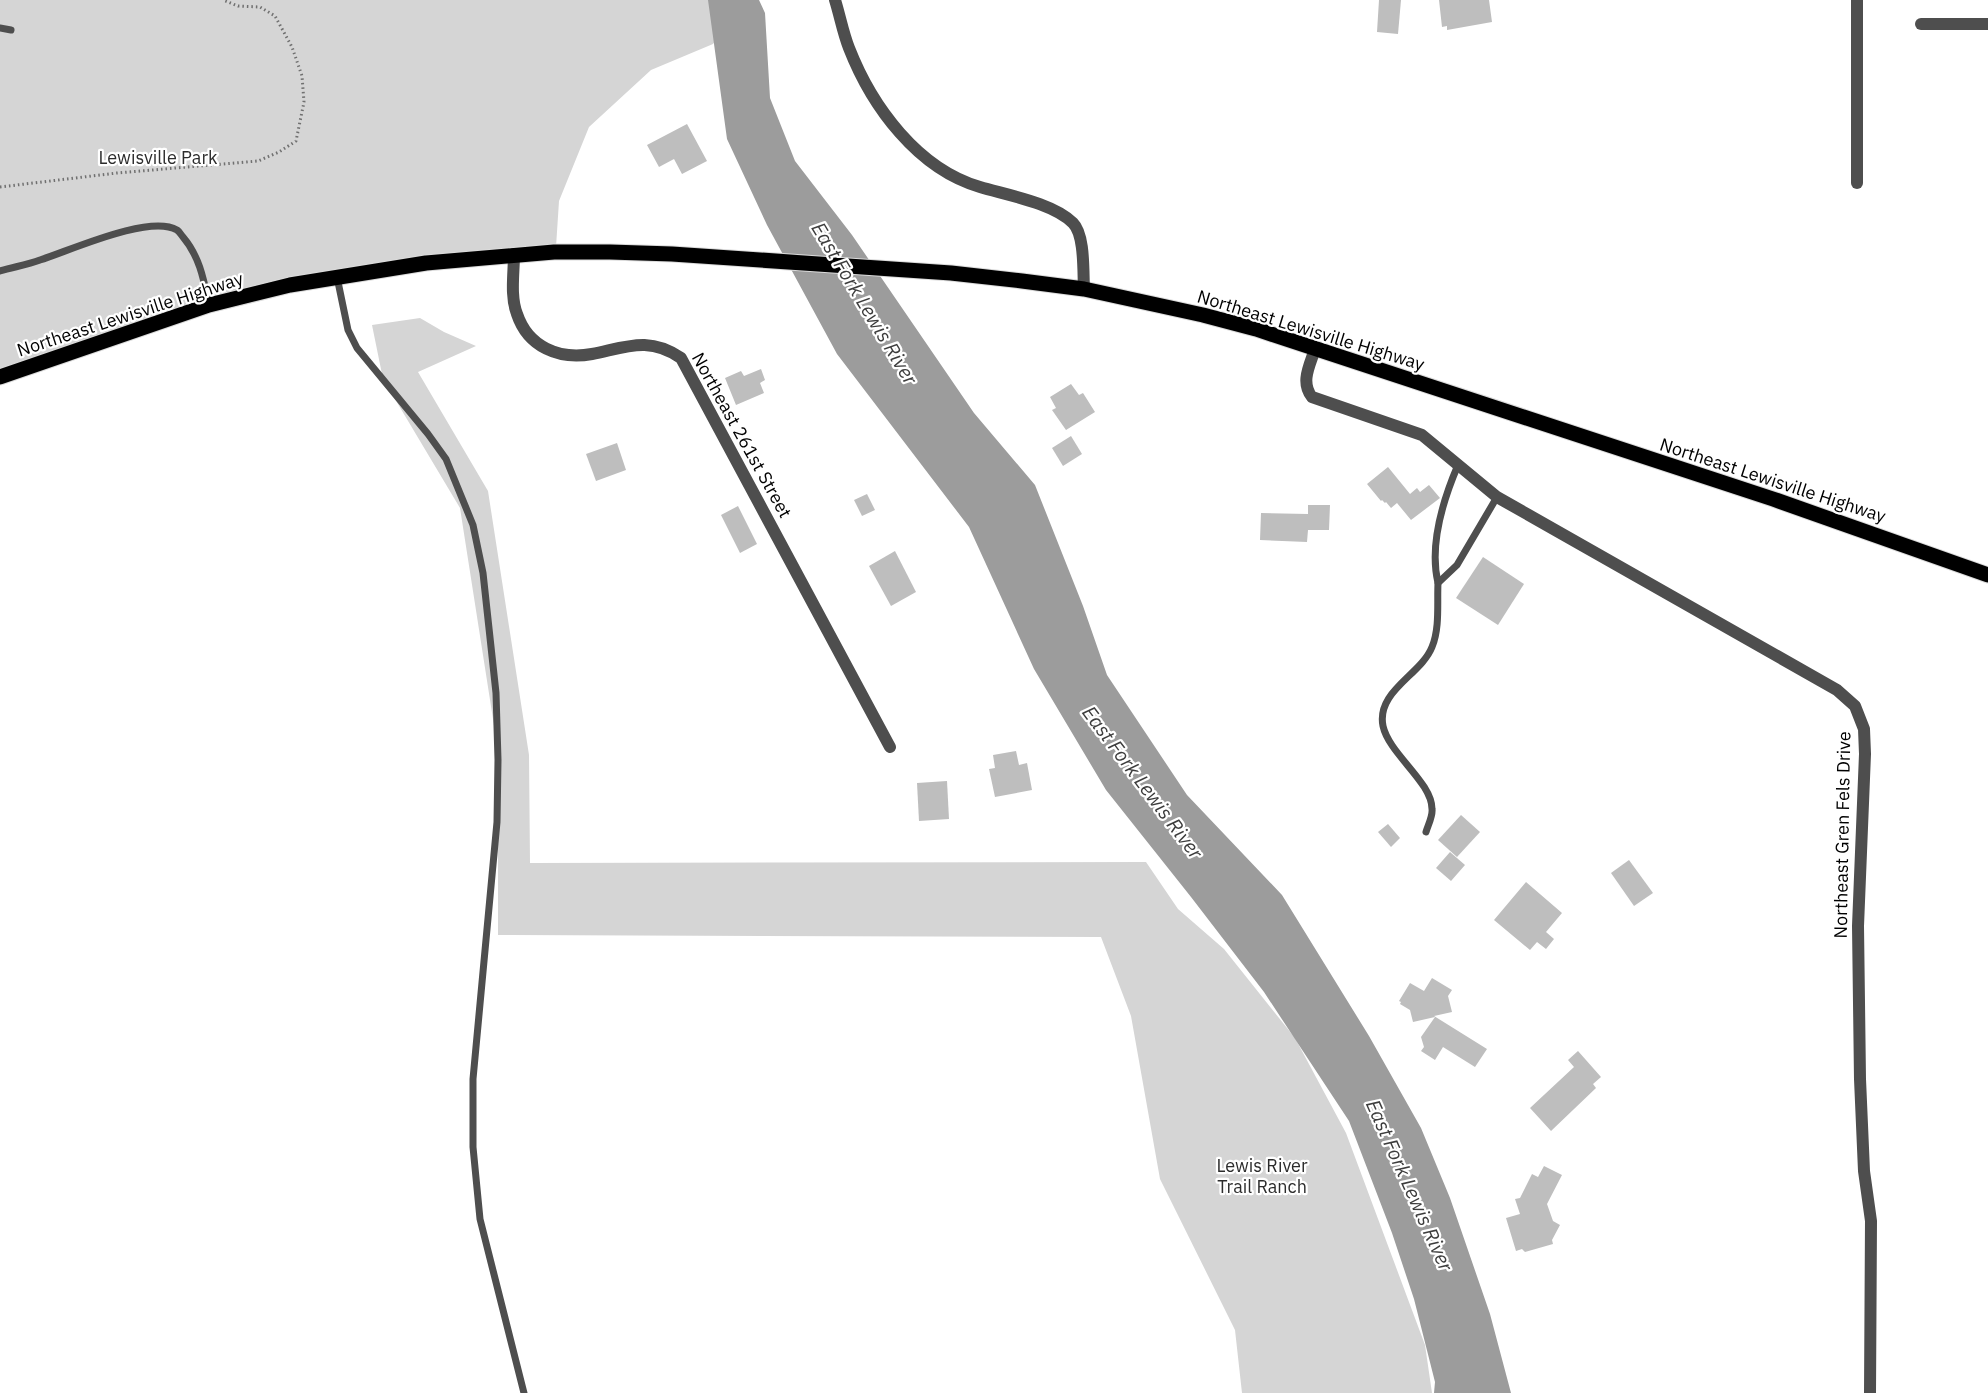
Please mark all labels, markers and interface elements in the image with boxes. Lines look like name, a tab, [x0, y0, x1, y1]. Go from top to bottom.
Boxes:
park label: Lewisville Park	[98, 146, 218, 169]
water label: East Fork Lewis River	[806, 217, 925, 390]
street label: Northeast Lewisville Highway	[14, 267, 246, 361]
street label: Northeast Lewisville Highway	[1195, 284, 1427, 376]
street label: Northeast 261st Street	[687, 348, 797, 522]
street label: Northeast Lewisville Highway	[1657, 433, 1889, 527]
water label: East Fork Lewis River	[1076, 700, 1210, 865]
street label: Northeast Gren Fels Drive	[1829, 731, 1855, 939]
water label: East Fork Lewis River	[1360, 1095, 1460, 1276]
park label: Lewis River Trail Ranch	[1216, 1154, 1308, 1198]

